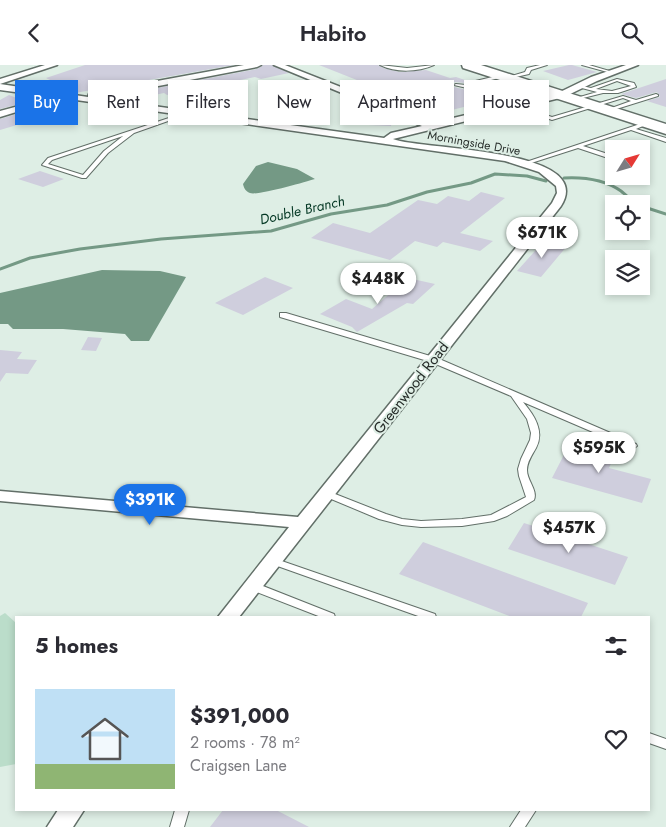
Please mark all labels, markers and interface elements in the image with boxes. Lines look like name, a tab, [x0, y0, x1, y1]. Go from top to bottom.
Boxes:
text: Habito	[300, 17, 366, 49]
icon: back	[20, 19, 48, 47]
icon: search	[618, 19, 646, 47]
chip: Buy	[15, 80, 78, 125]
chip: Rent	[88, 80, 158, 125]
chip: Filters	[168, 80, 248, 125]
chip: New	[258, 80, 330, 125]
chip: Apartment	[340, 80, 454, 125]
chip: House	[464, 80, 549, 125]
street label: Morningside Drive	[426, 126, 522, 160]
north arrow	[605, 140, 650, 185]
map controls	[605, 140, 650, 295]
water label: Double Branch	[258, 191, 346, 229]
button: locate	[605, 195, 650, 240]
pin: $671K	[507, 217, 577, 259]
text: $671K	[517, 221, 567, 244]
button: layers	[605, 250, 650, 295]
pin: $448K	[343, 263, 413, 305]
text: $448K	[351, 267, 405, 290]
street label: Greenwood Road	[368, 337, 454, 439]
pin: $595K	[564, 431, 634, 474]
text: $595K	[573, 436, 625, 459]
pin: $391K	[115, 483, 185, 526]
text: $391K	[125, 488, 175, 511]
pin: $457K	[534, 511, 604, 554]
text: $457K	[543, 516, 595, 539]
text: 5 homes	[35, 631, 118, 661]
icon: filters	[602, 632, 630, 660]
text: $391,000	[190, 701, 289, 731]
icon: home	[75, 709, 135, 769]
icon: heart	[602, 725, 630, 753]
text: 2 rooms · 78 m²	[190, 731, 300, 754]
text: Craigsen Lane	[190, 754, 287, 777]

